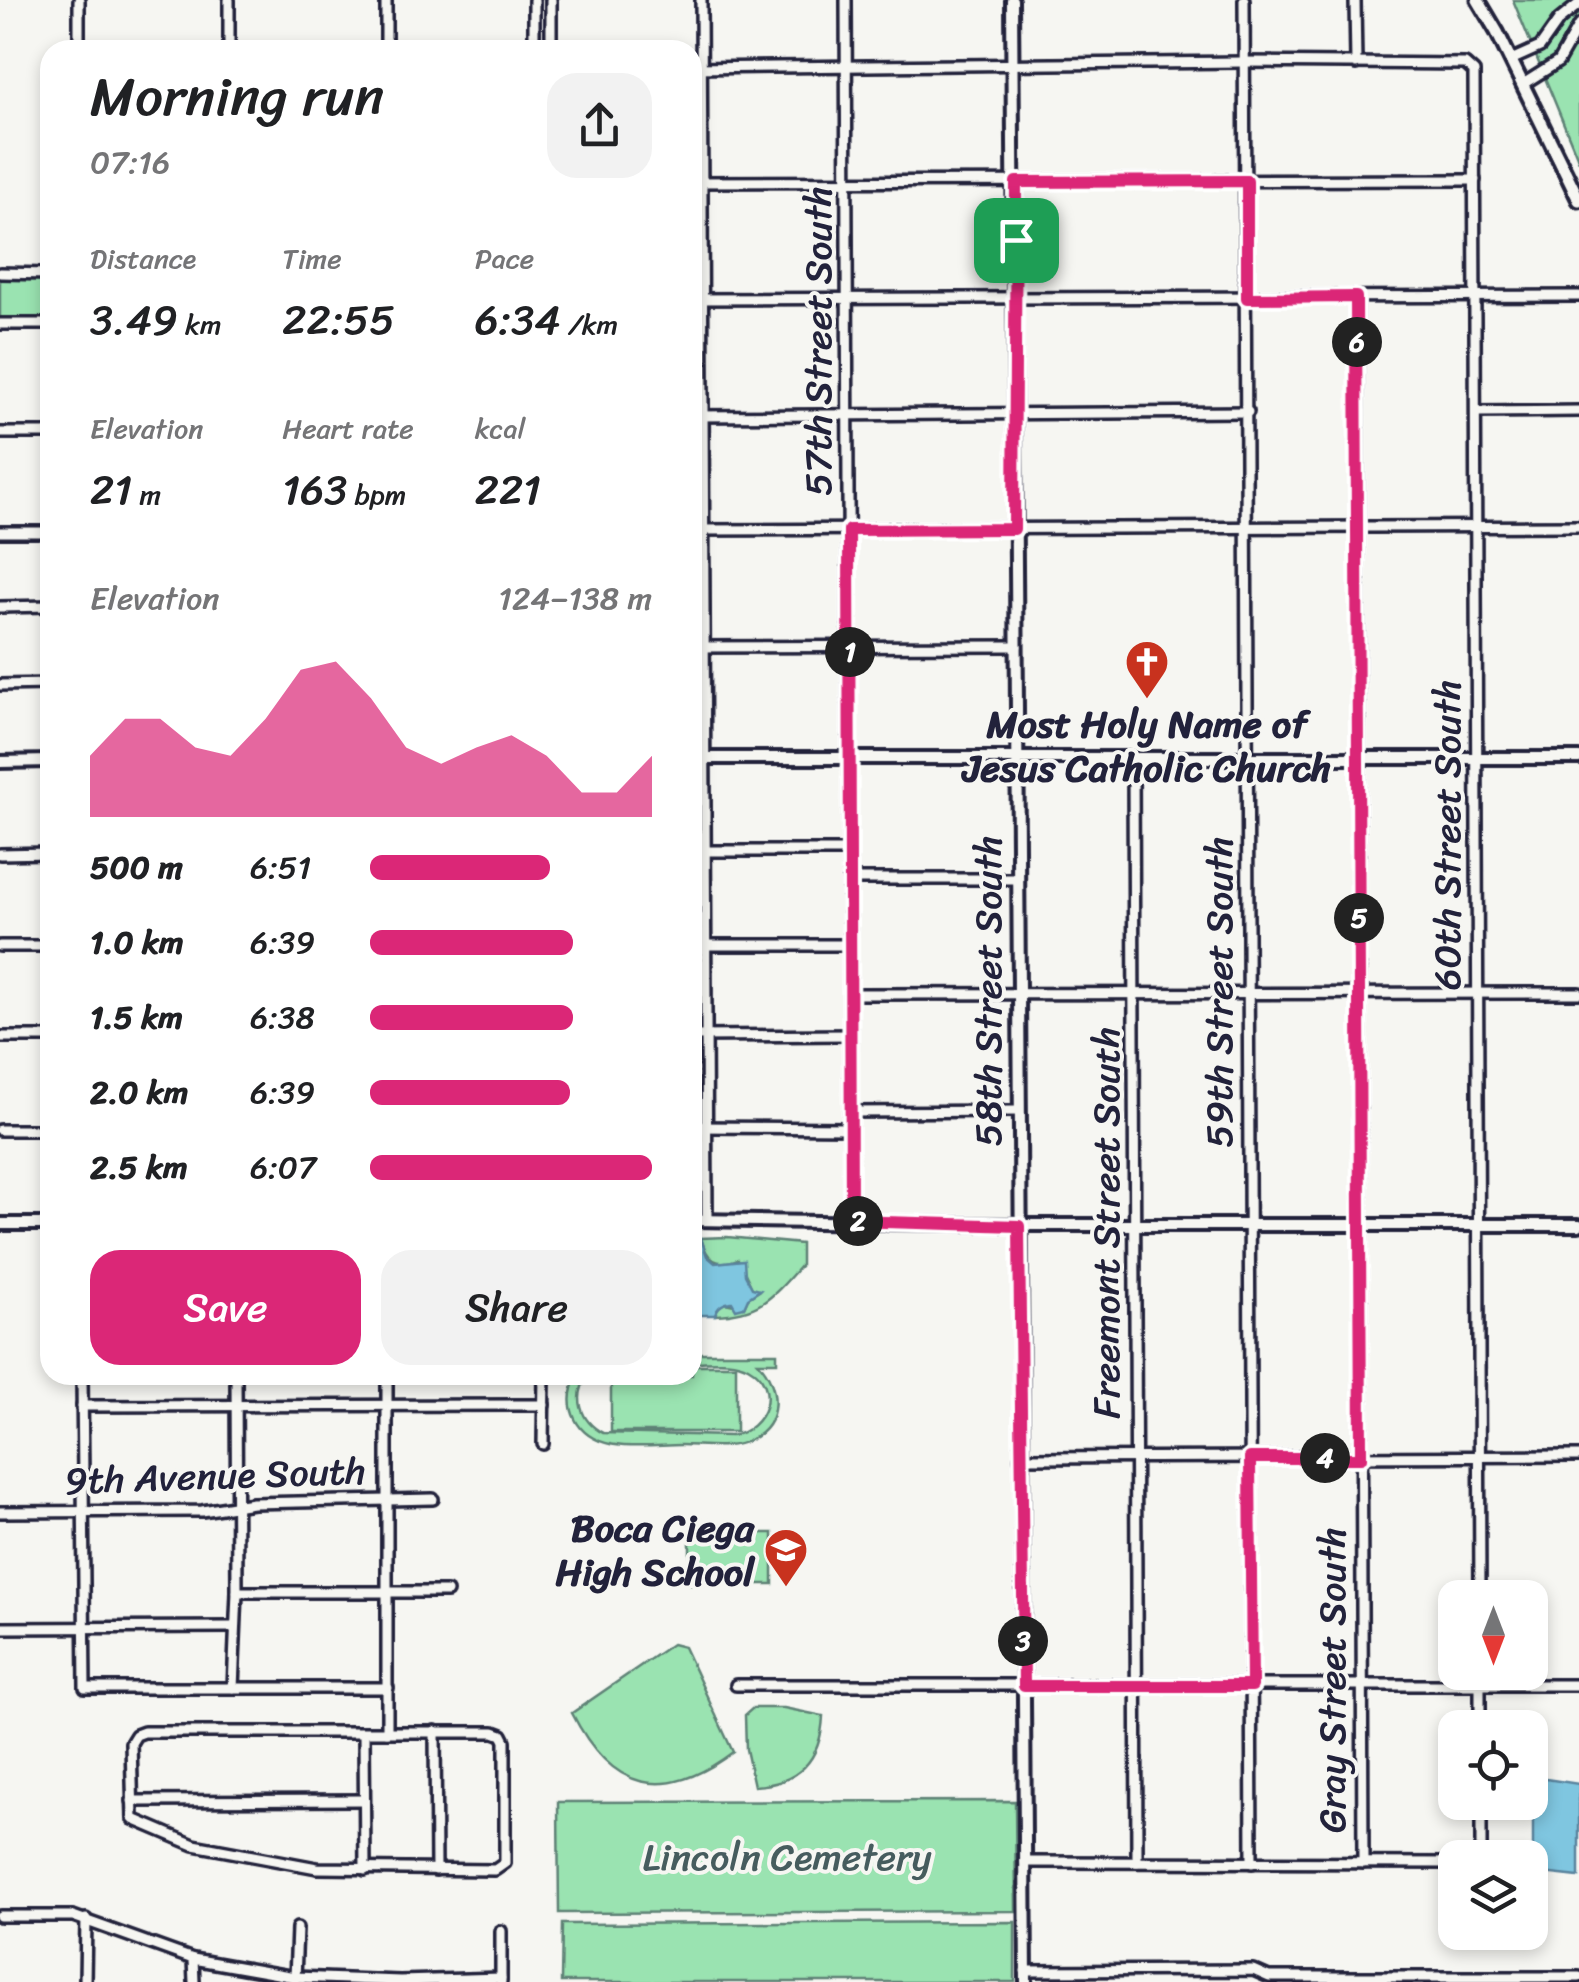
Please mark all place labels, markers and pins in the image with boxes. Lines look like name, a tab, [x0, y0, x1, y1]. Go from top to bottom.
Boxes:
pin	[974, 198, 1059, 283]
pin: 6	[1332, 317, 1382, 367]
pin: 1	[825, 627, 875, 677]
church icon: Most Holy Name of Jesus Catholic Church	[1124, 639, 1170, 700]
place label: Most Holy Name of Jesus Catholic Church	[961, 691, 1331, 802]
pin: 5	[1334, 893, 1384, 943]
pin: 2	[833, 1196, 883, 1246]
pin: 4	[1300, 1433, 1350, 1483]
place label: Boca Ciega High School	[555, 1495, 756, 1606]
school or university icon: Boca Ciega High School	[763, 1527, 809, 1588]
pin: 3	[998, 1616, 1048, 1666]

